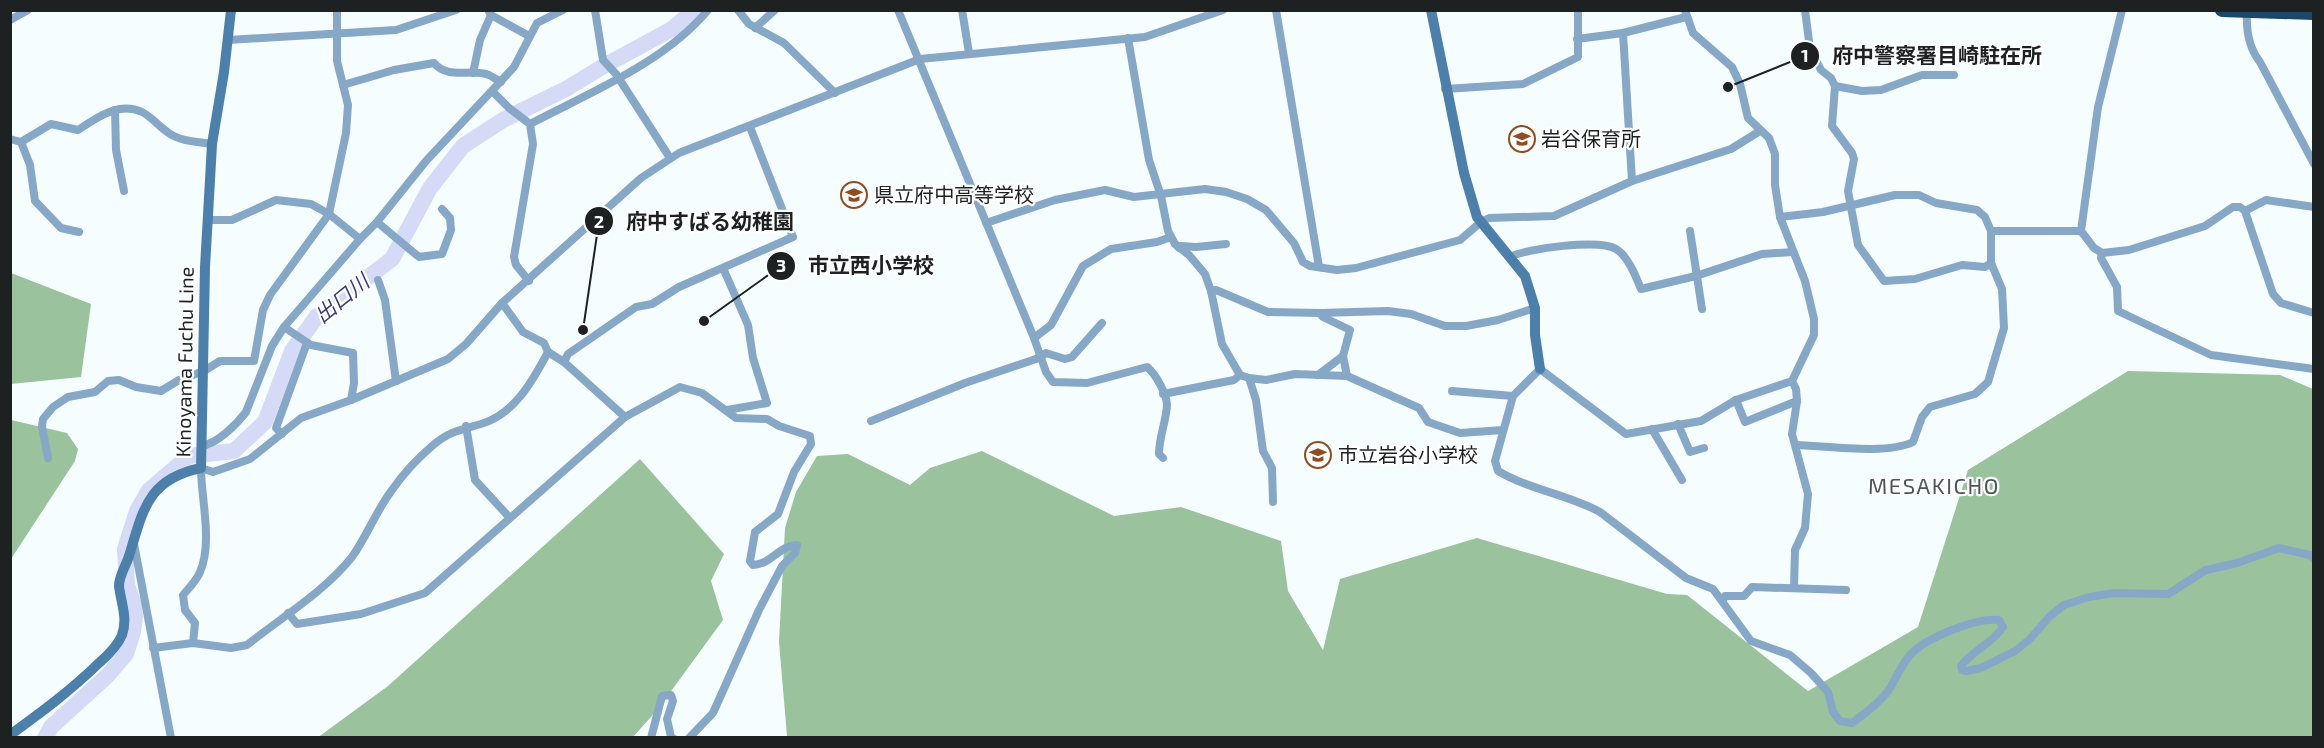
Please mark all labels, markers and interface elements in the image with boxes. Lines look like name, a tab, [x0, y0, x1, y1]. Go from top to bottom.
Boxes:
callout: 府中警察署目崎駐在所	[1790, 36, 2054, 75]
text: 府中警察署目崎駐在所	[1832, 42, 2042, 67]
text: 1	[1801, 44, 1809, 66]
school or university icon: 岩谷保育所	[1507, 124, 1537, 154]
place label: 岩谷保育所	[1541, 126, 1641, 150]
school or university icon: 県立府中高等学校	[839, 180, 869, 210]
place label: 県立府中高等学校	[874, 182, 1034, 206]
callout: 府中すばる幼稚園	[584, 202, 806, 241]
text: 府中すばる幼稚園	[626, 208, 794, 233]
text: 2	[594, 210, 604, 232]
callout: 市立西小学校	[766, 246, 946, 285]
text: 市立西小学校	[808, 252, 934, 277]
text: 3	[776, 254, 786, 276]
street label: Kinoyama Fuchu Line	[170, 266, 198, 458]
water label: 出口川	[309, 267, 375, 327]
school or university icon: 市立岩谷小学校	[1303, 440, 1333, 470]
place label: 市立岩谷小学校	[1338, 442, 1478, 466]
district label: MESAKICHO	[1868, 472, 2000, 498]

